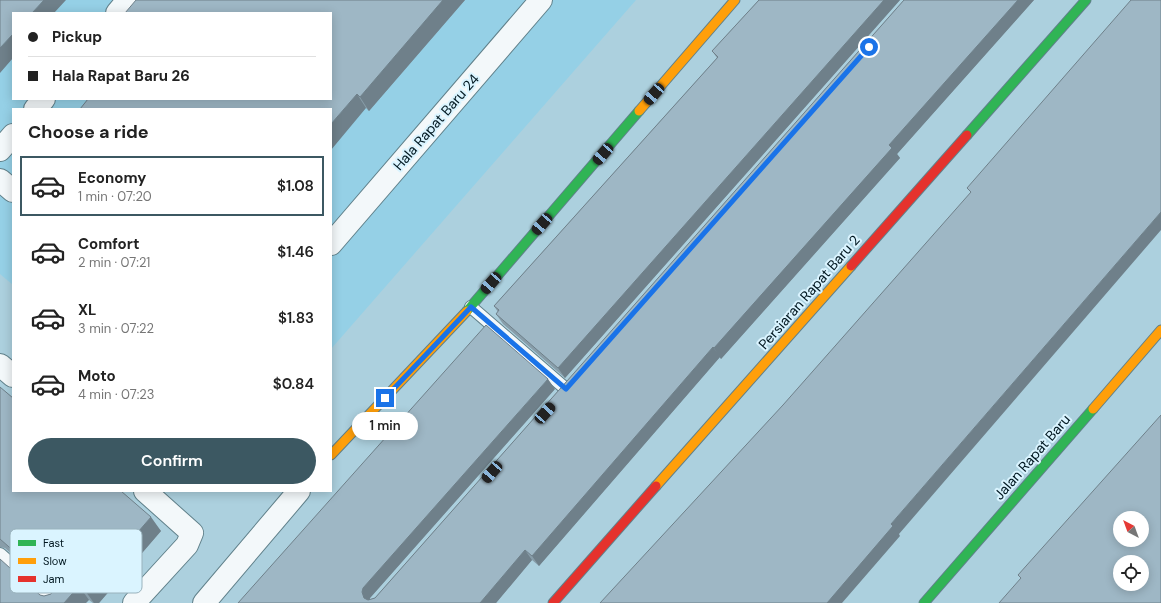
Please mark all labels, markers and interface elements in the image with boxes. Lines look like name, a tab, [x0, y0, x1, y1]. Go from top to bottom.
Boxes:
text: Pickup	[52, 27, 102, 47]
route start	[860, 38, 878, 56]
text: Hala Rapat Baru 26	[52, 66, 190, 86]
street label: Hala Rapat Baru 24	[389, 70, 483, 174]
car	[642, 81, 666, 107]
text: Choose a ride	[28, 120, 149, 144]
car	[591, 141, 615, 167]
icon: car	[30, 168, 66, 204]
text: Economy	[78, 168, 146, 188]
text: $1.08	[277, 176, 314, 196]
text: 1 min · 07:20	[78, 188, 152, 205]
car	[530, 211, 554, 237]
street label: Persiaran Rapat Baru 2	[754, 231, 864, 353]
icon: car	[30, 234, 66, 270]
text: Comfort	[78, 234, 139, 254]
text: $1.46	[277, 242, 314, 262]
text: 2 min · 07:21	[78, 254, 150, 271]
car	[479, 270, 503, 296]
icon: car	[30, 300, 66, 336]
text: XL	[78, 300, 96, 320]
text: $1.83	[278, 308, 314, 328]
text: 3 min · 07:22	[78, 320, 154, 337]
icon: car	[30, 366, 66, 402]
text: Moto	[78, 366, 116, 386]
text: $0.84	[273, 374, 314, 394]
text: 4 min · 07:23	[78, 386, 154, 403]
route end	[376, 389, 394, 407]
car	[533, 400, 557, 426]
street label: Jalan Rapat Baru	[990, 411, 1074, 503]
callout: 1 min	[352, 412, 418, 440]
text: 1 min	[369, 417, 401, 434]
button: Confirm	[28, 438, 316, 484]
car	[480, 459, 504, 485]
north arrow	[1113, 511, 1149, 547]
map controls	[1113, 511, 1149, 591]
legend	[10, 529, 142, 593]
text: Fast	[43, 536, 64, 550]
text: Slow	[43, 554, 67, 568]
button: locate	[1113, 555, 1149, 591]
text: Jam	[43, 572, 64, 586]

